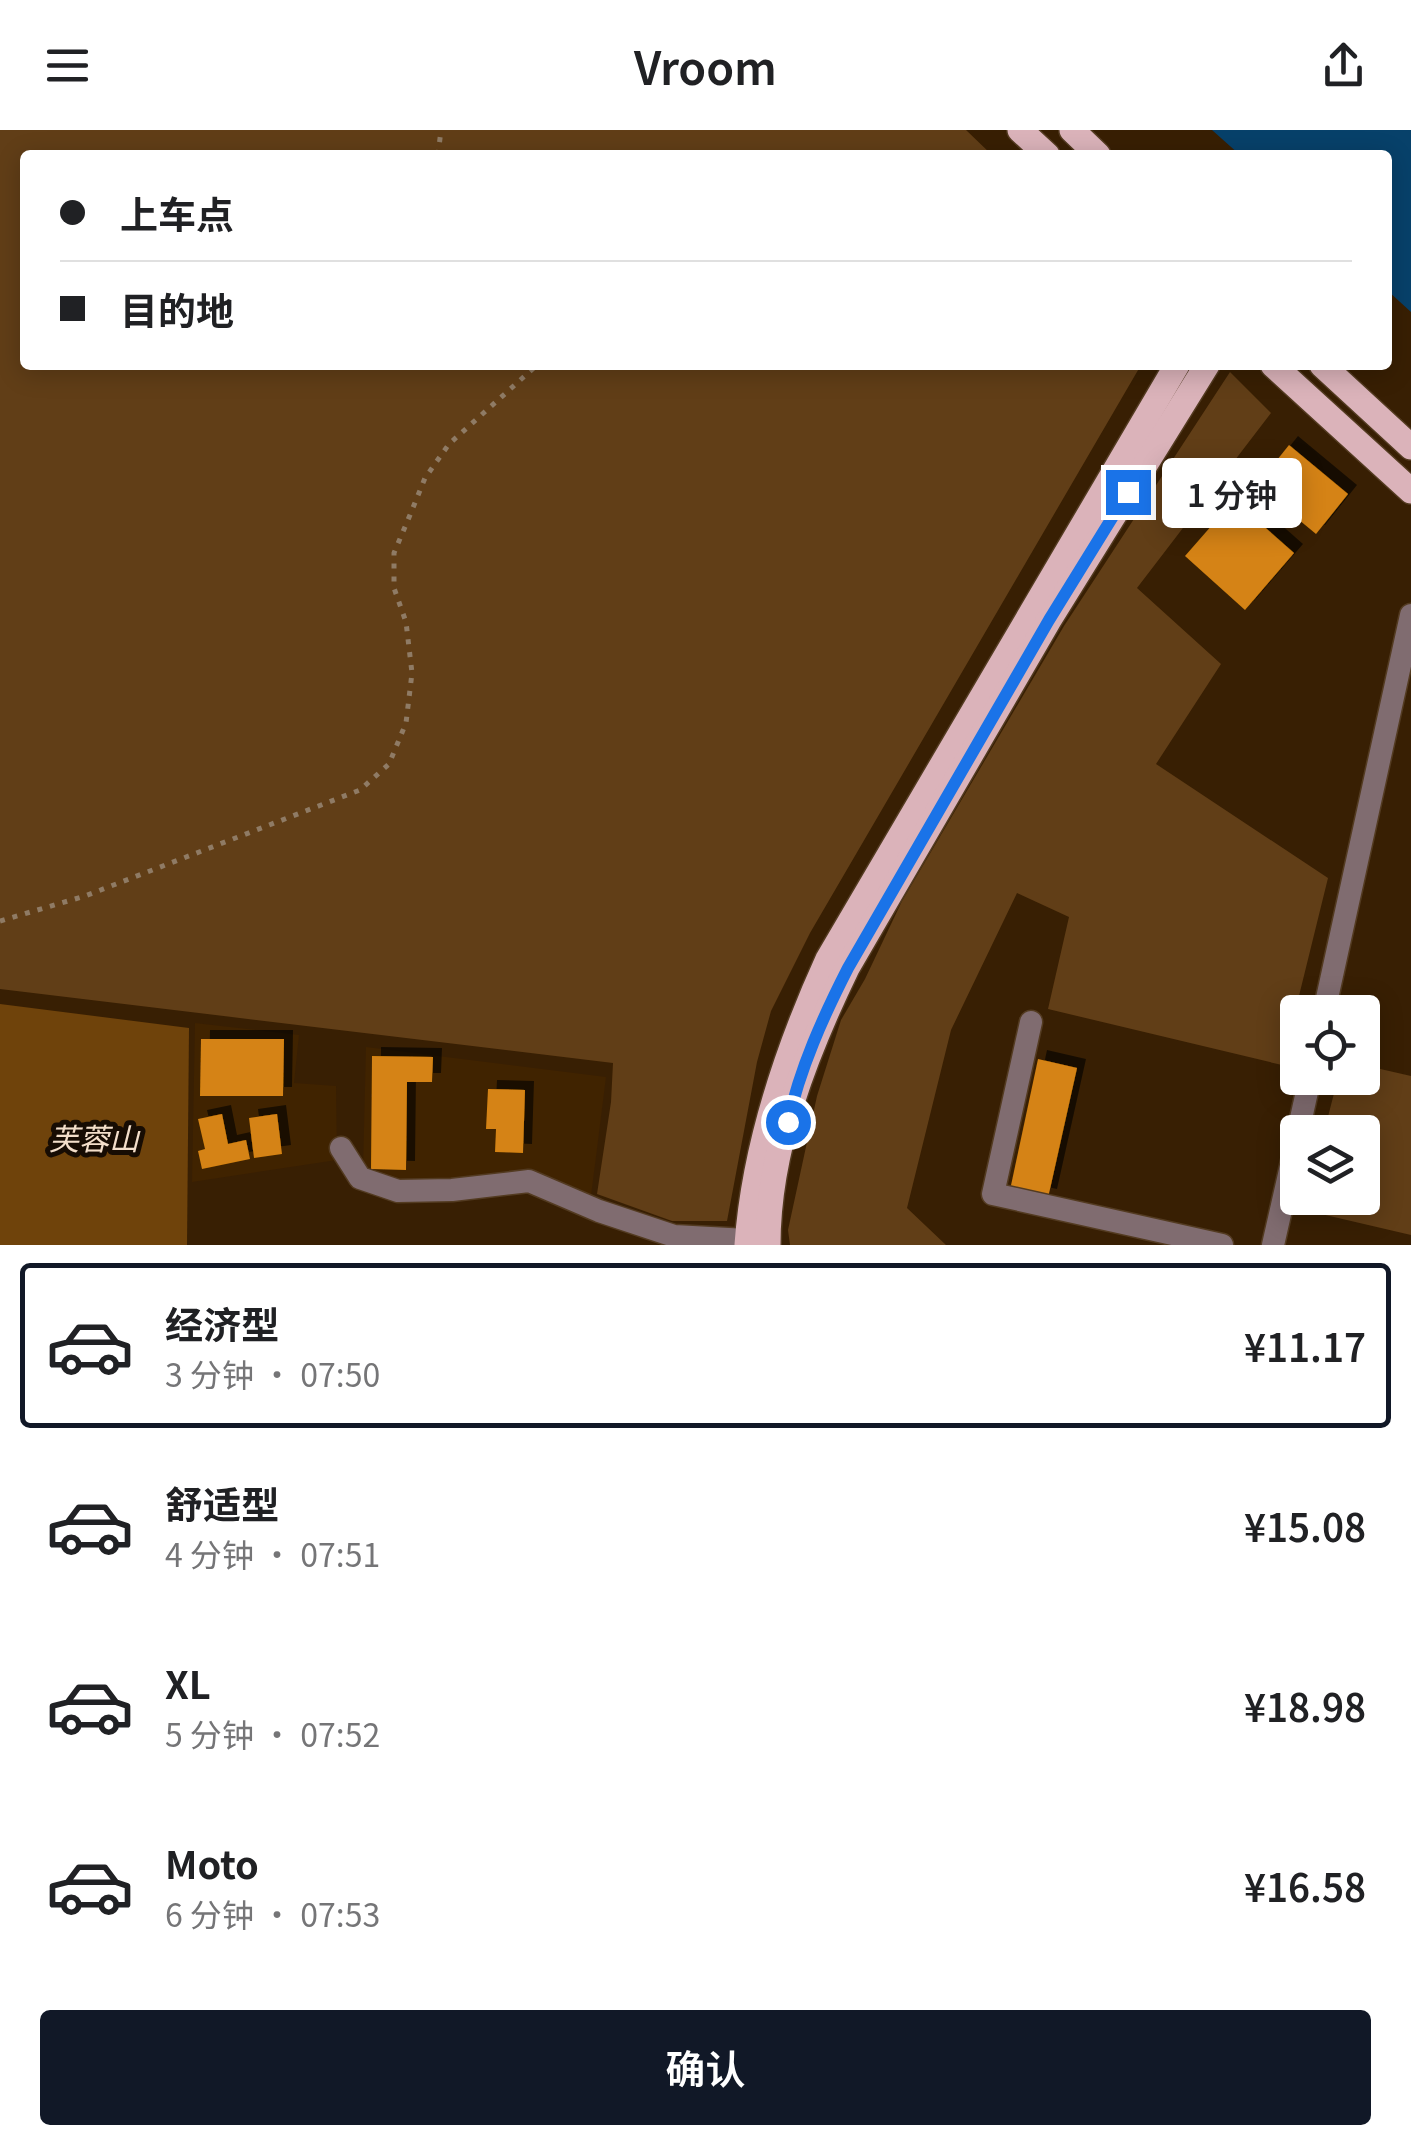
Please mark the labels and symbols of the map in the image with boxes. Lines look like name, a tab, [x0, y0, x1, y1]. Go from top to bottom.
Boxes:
callout: 1 分钟	[1163, 457, 1303, 527]
route end	[1106, 470, 1151, 515]
route start	[766, 1100, 811, 1145]
park label: 芙蓉山	[49, 1115, 141, 1159]

